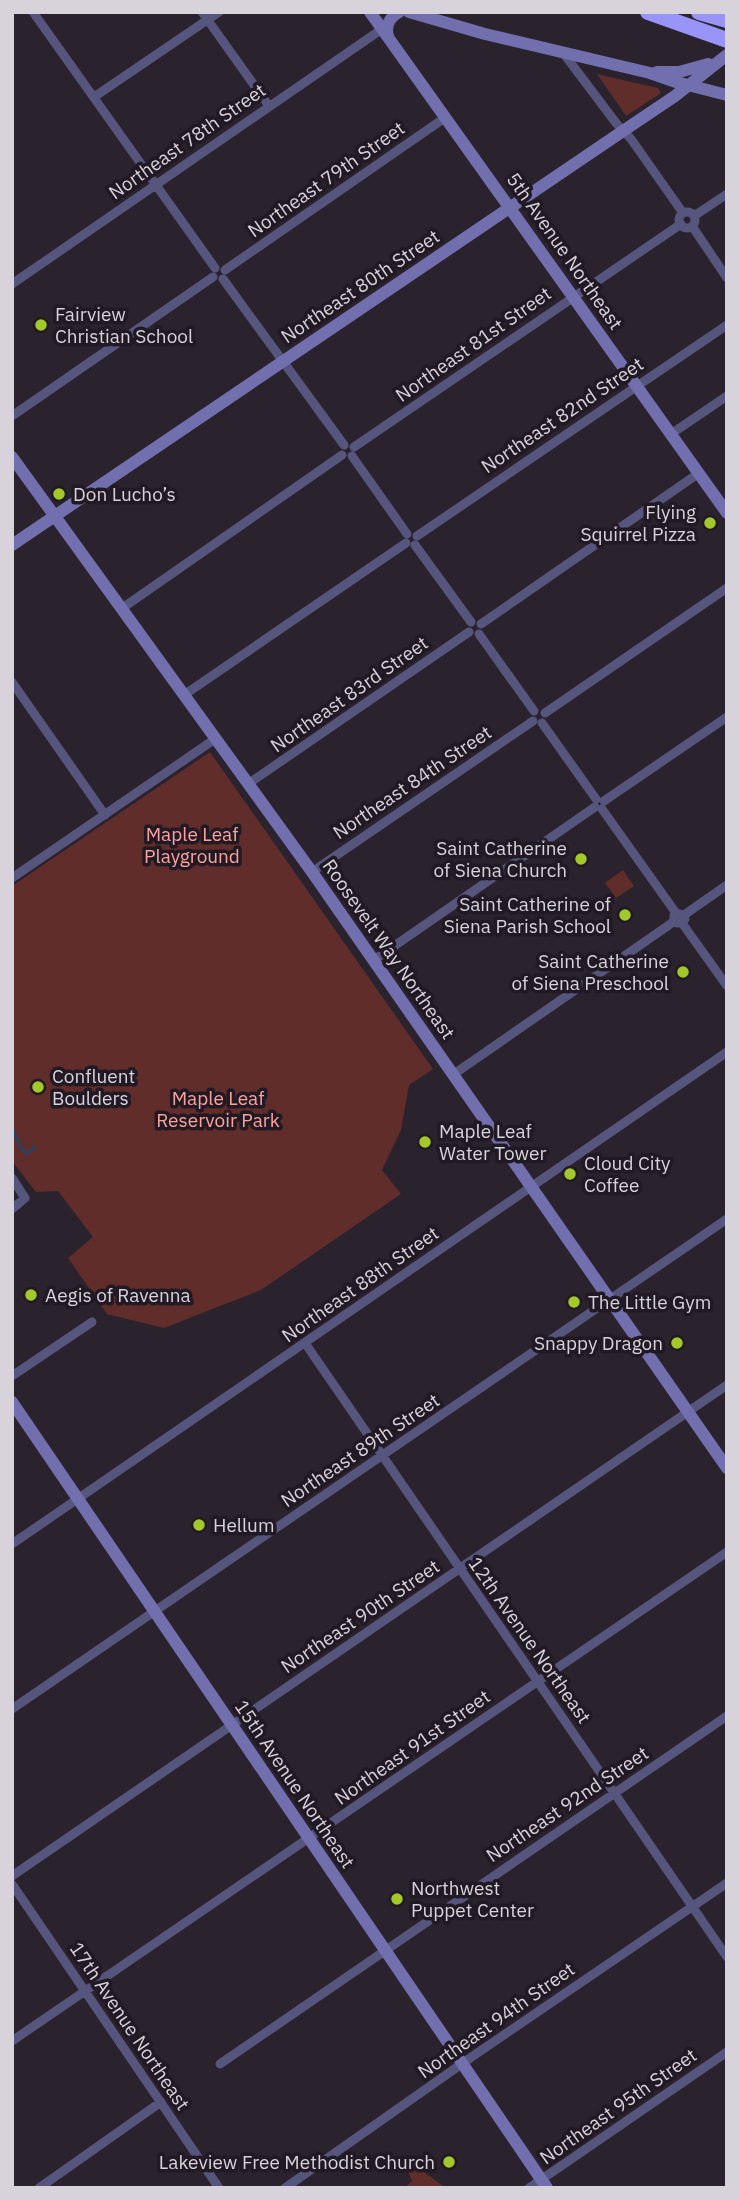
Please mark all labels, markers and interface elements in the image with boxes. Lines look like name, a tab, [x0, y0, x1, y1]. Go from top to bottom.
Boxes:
street label: Northeast 78th Street	[104, 78, 270, 204]
street label: Northeast 79th Street	[243, 116, 409, 242]
street label: 5th Avenue Northeast	[502, 168, 628, 334]
street label: Northeast 80th Street	[276, 224, 444, 348]
street label: Northeast 81st Street	[390, 281, 556, 407]
place label: Fairview Christian School	[55, 302, 193, 348]
marker: Fairview Christian School	[33, 317, 49, 333]
street label: Northeast 82nd Street	[476, 352, 648, 478]
place label: Don Lucho’s	[73, 482, 176, 506]
marker: Don Lucho’s	[51, 486, 67, 502]
place label: Flying Squirrel Pizza	[580, 500, 696, 546]
marker: Flying Squirrel Pizza	[702, 515, 718, 531]
street label: Northeast 83rd Street	[266, 631, 432, 757]
street label: Northeast 84th Street	[328, 720, 496, 844]
park label: Maple Leaf Playground	[144, 822, 240, 868]
place label: Saint Catherine of Siena Church	[434, 836, 567, 882]
marker: Saint Catherine of Siena Church	[573, 851, 589, 867]
street label: Roosevelt Way Northeast	[318, 854, 460, 1044]
place label: Saint Catherine of Siena Parish School	[444, 892, 611, 938]
marker: Saint Catherine of Siena Parish School	[617, 907, 633, 923]
place label: Saint Catherine of Siena Preschool	[512, 949, 669, 995]
marker: Saint Catherine of Siena Preschool	[675, 964, 691, 980]
place label: Confluent Boulders	[52, 1064, 135, 1110]
marker: Confluent Boulders	[30, 1079, 46, 1095]
park label: Maple Leaf Reservoir Park	[156, 1086, 280, 1132]
place label: Maple Leaf Water Tower	[439, 1119, 546, 1165]
marker: Maple Leaf Water Tower	[417, 1134, 433, 1150]
place label: Cloud City Coffee	[584, 1151, 671, 1197]
marker: Cloud City Coffee	[562, 1166, 578, 1182]
street label: Northeast 88th Street	[277, 1221, 443, 1347]
place label: Aegis of Ravenna	[45, 1283, 191, 1307]
marker: Aegis of Ravenna	[23, 1287, 39, 1303]
place label: The Little Gym	[588, 1290, 711, 1314]
marker: The Little Gym	[566, 1294, 582, 1310]
place label: Snappy Dragon	[534, 1331, 663, 1355]
marker: Snappy Dragon	[669, 1335, 685, 1351]
street label: Northeast 89th Street	[276, 1388, 444, 1512]
place label: Hellum	[213, 1513, 274, 1537]
marker: Hellum	[191, 1517, 207, 1533]
street label: 12th Avenue Northeast	[463, 1552, 597, 1728]
street label: Northeast 90th Street	[276, 1554, 444, 1678]
street label: Northeast 91st Street	[329, 1684, 495, 1810]
street label: 15th Avenue Northeast	[230, 1695, 360, 1873]
street label: Northeast 92nd Street	[481, 1741, 653, 1867]
place label: Northwest Puppet Center	[411, 1876, 534, 1922]
marker: Northwest Puppet Center	[389, 1891, 405, 1907]
street label: 17th Avenue Northeast	[65, 1937, 195, 2115]
street label: Northeast 94th Street	[413, 1957, 579, 2083]
street label: Northeast 95th Street	[535, 2043, 701, 2169]
place label: Lakeview Free Methodist Church	[159, 2150, 435, 2174]
marker: Lakeview Free Methodist Church	[441, 2154, 457, 2170]

